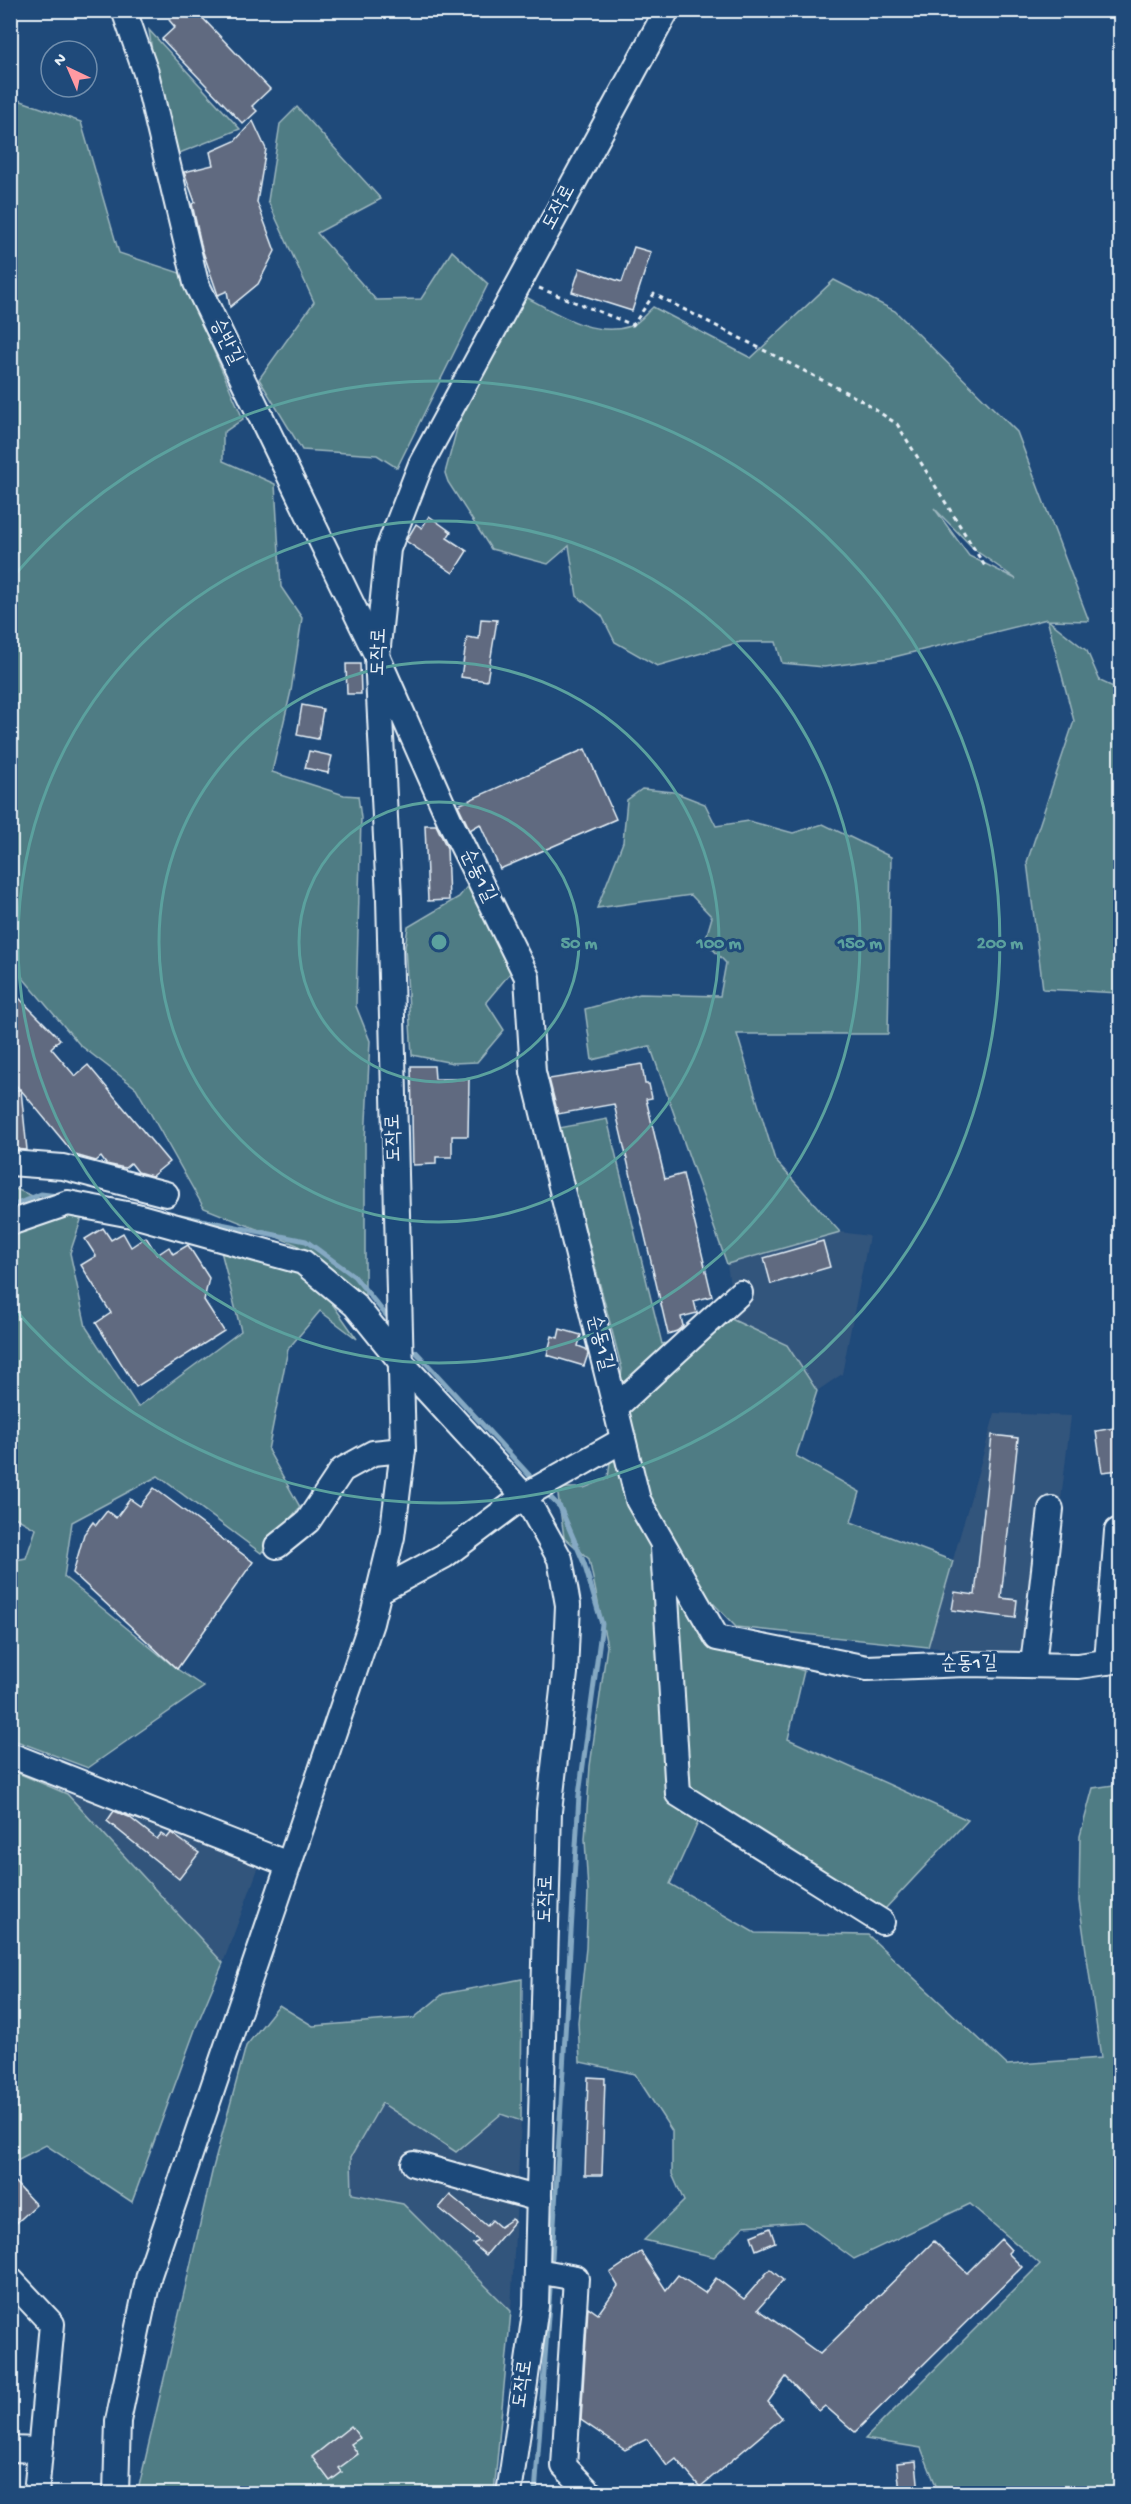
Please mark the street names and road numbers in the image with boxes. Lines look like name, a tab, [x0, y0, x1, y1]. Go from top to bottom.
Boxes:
street label: 도작로	[539, 181, 581, 235]
street label: 승반길	[204, 315, 246, 369]
street label: 도작로	[368, 627, 392, 677]
street label: 순동1길	[454, 846, 500, 906]
street label: 도작로	[383, 1113, 407, 1163]
street label: 순동1길	[581, 1313, 617, 1373]
street label: 순동1길	[941, 1653, 997, 1677]
street label: 도작로	[535, 1874, 559, 1924]
street label: 도작로	[509, 2358, 539, 2410]

